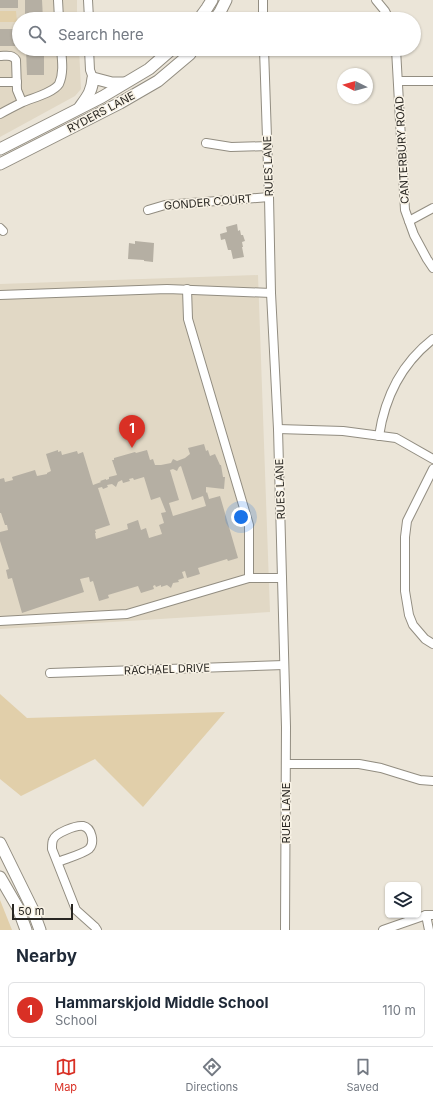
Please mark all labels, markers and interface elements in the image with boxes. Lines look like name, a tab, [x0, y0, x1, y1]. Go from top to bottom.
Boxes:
search box	[12, 12, 421, 56]
icon: search	[26, 23, 48, 45]
text: Search here	[58, 25, 144, 44]
north arrow	[337, 68, 373, 104]
street label: RYDERS LANE	[65, 88, 137, 136]
street label: CANTERBURY ROAD	[392, 96, 412, 204]
street label: RUES LANE	[260, 135, 276, 197]
street label: GONDER COURT	[163, 191, 253, 213]
pin: 1	[119, 415, 145, 448]
street label: RUES LANE	[272, 458, 288, 520]
your location	[231, 507, 251, 527]
street label: RACHAEL DRIVE	[124, 661, 210, 677]
street label: RUES LANE	[279, 783, 293, 843]
map controls	[385, 882, 421, 918]
button: layers	[385, 882, 421, 918]
scale bar	[12, 902, 73, 921]
text: 50 m	[18, 904, 44, 918]
text: Nearby	[16, 946, 77, 966]
text: Hammarskjold Middle School	[55, 993, 269, 1012]
text: 1	[27, 1002, 33, 1018]
text: 110 m	[382, 1002, 416, 1018]
text: School	[55, 1012, 97, 1028]
tab: Map	[54, 1056, 77, 1094]
tab: Directions	[186, 1056, 238, 1094]
tab: Saved	[347, 1056, 379, 1094]

